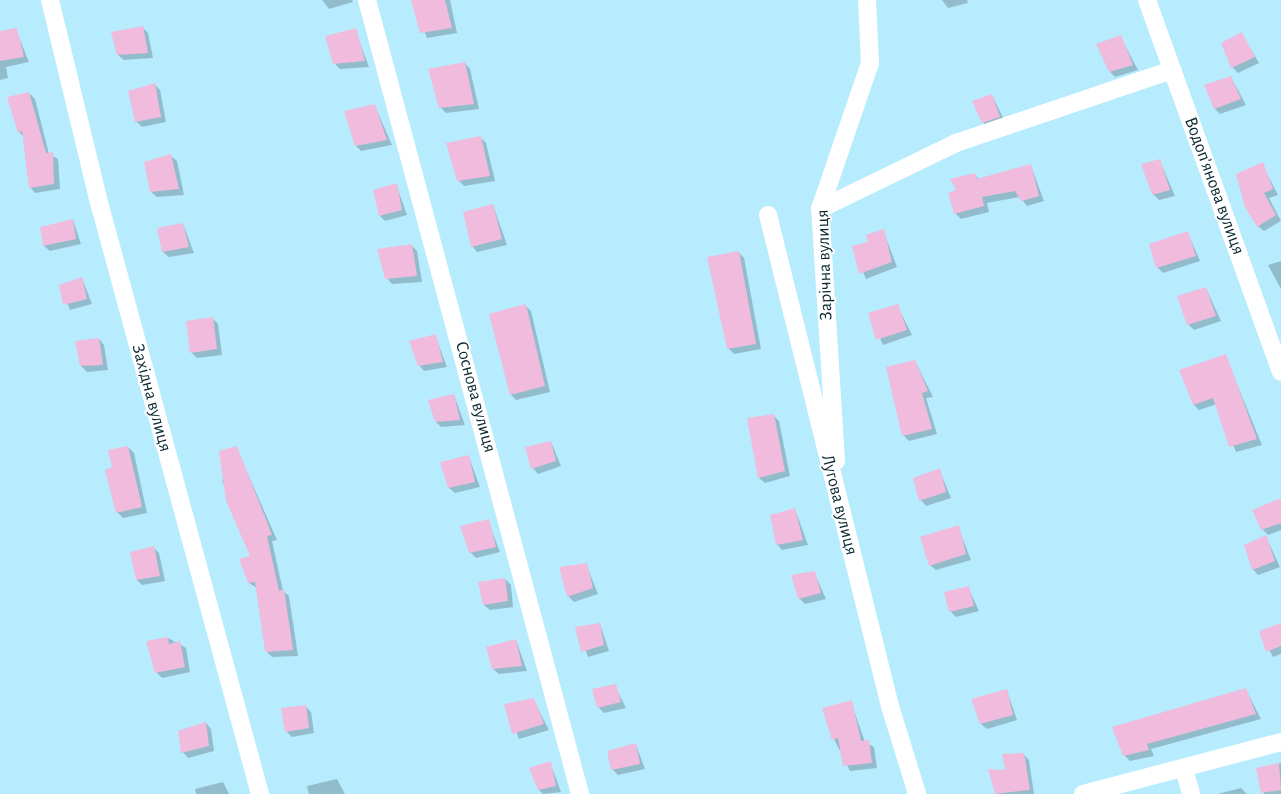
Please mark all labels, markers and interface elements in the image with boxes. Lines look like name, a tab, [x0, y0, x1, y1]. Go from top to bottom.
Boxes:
street label: Водоп’янова вулиця	[1179, 114, 1249, 258]
street label: Зарічна вулиця	[812, 209, 838, 321]
street label: Соснова вулиця	[450, 339, 500, 455]
street label: Західна вулиця	[126, 342, 176, 454]
street label: Лугова вулиця	[816, 452, 862, 558]

